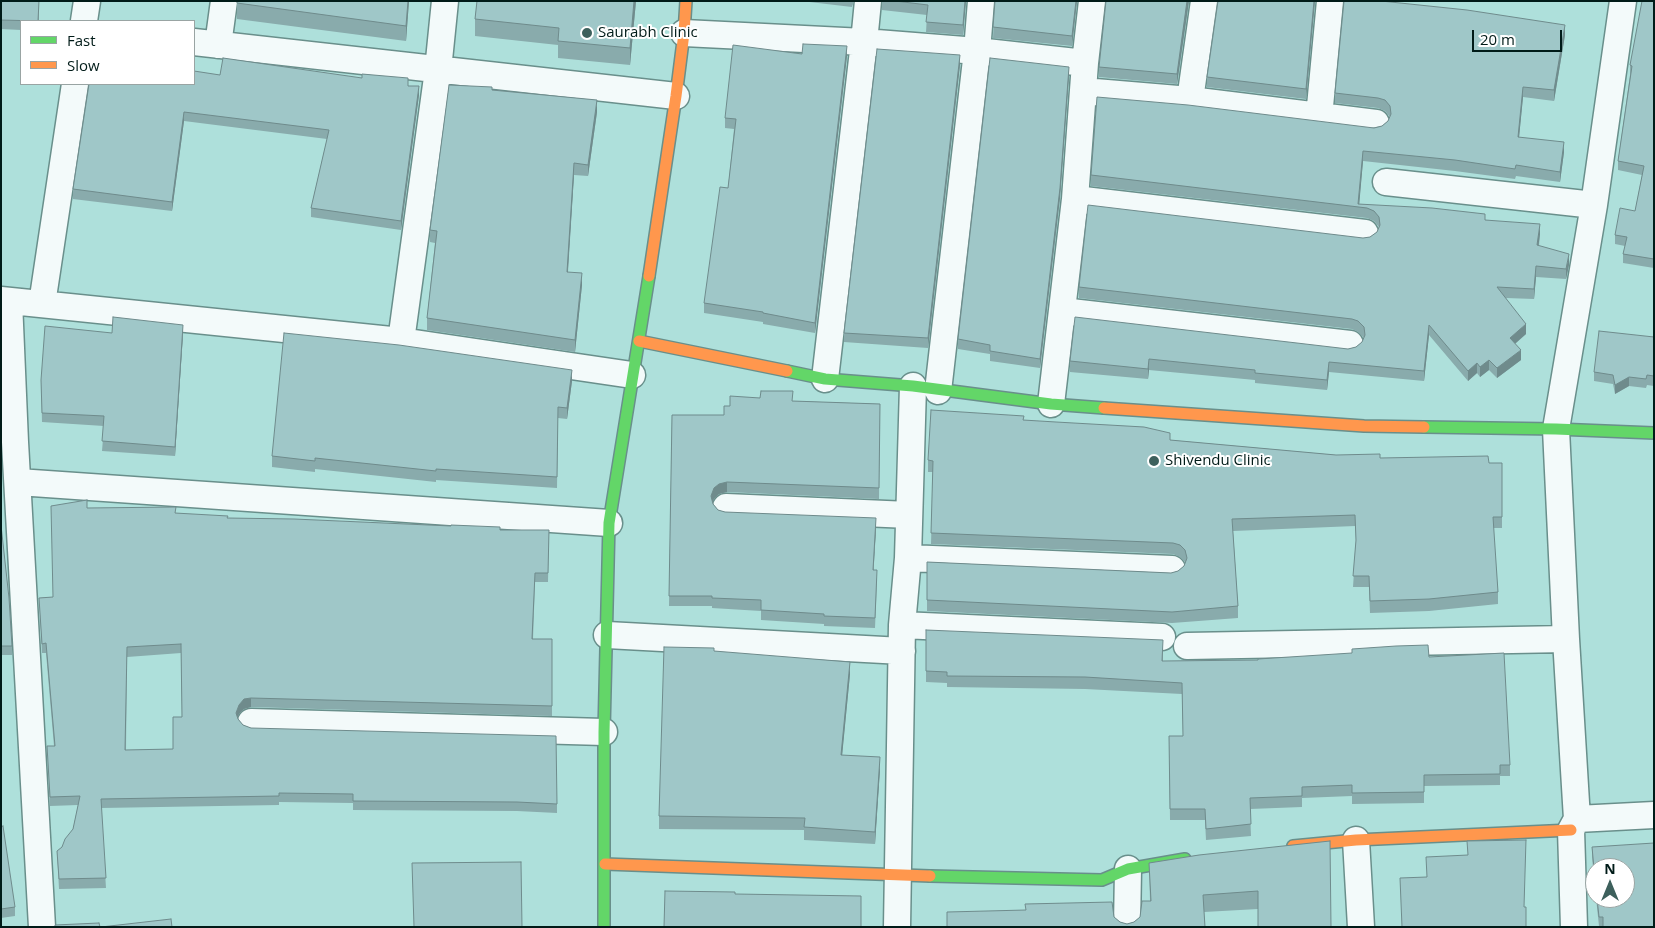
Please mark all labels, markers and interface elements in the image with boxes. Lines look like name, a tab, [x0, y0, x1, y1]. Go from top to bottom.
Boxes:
legend	[20, 20, 195, 85]
scale bar	[1475, 20, 1565, 52]
place label: Saurabh Clinic	[598, 24, 698, 42]
marker: Saurabh Clinic	[580, 26, 594, 40]
text: 20 m	[1480, 29, 1515, 49]
text: Fast	[67, 30, 96, 50]
text: Slow	[67, 55, 100, 75]
place label: Shivendu Clinic	[1165, 452, 1271, 470]
marker: Shivendu Clinic	[1147, 454, 1161, 468]
north arrow	[1585, 858, 1635, 908]
text: N	[1604, 859, 1616, 878]

